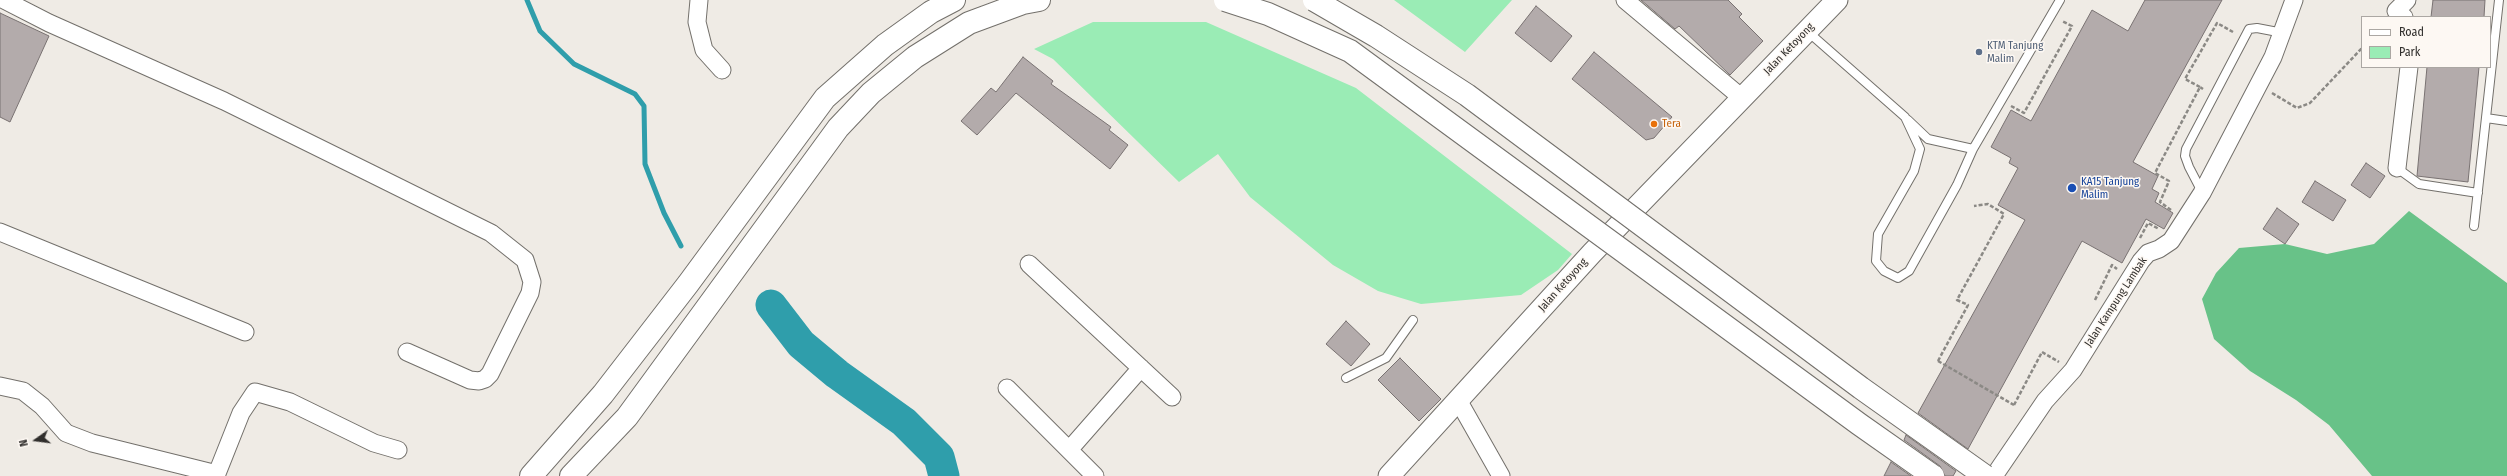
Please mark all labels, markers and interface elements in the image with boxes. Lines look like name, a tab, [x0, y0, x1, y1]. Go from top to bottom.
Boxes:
legend	[2361, 16, 2491, 68]
street label: Jalan Ketoyong	[1761, 20, 1817, 78]
text: Road	[2399, 25, 2424, 39]
place label: KTM Tanjung Malim	[1987, 39, 2043, 65]
text: Park	[2399, 45, 2420, 59]
marker: KTM Tanjung Malim	[1974, 47, 1984, 57]
place label: Tera	[1662, 117, 1681, 131]
marker: Tera	[1649, 119, 1659, 129]
place label: KA15 Tanjung Malim	[2081, 175, 2139, 201]
marker: KA15 Tanjung Malim	[2066, 182, 2078, 194]
street label: Jalan Kampung Lambak	[2082, 255, 2150, 349]
street label: Jalan Ketoyong	[1536, 256, 1590, 314]
north arrow	[16, 420, 56, 460]
text: N	[17, 438, 31, 448]

